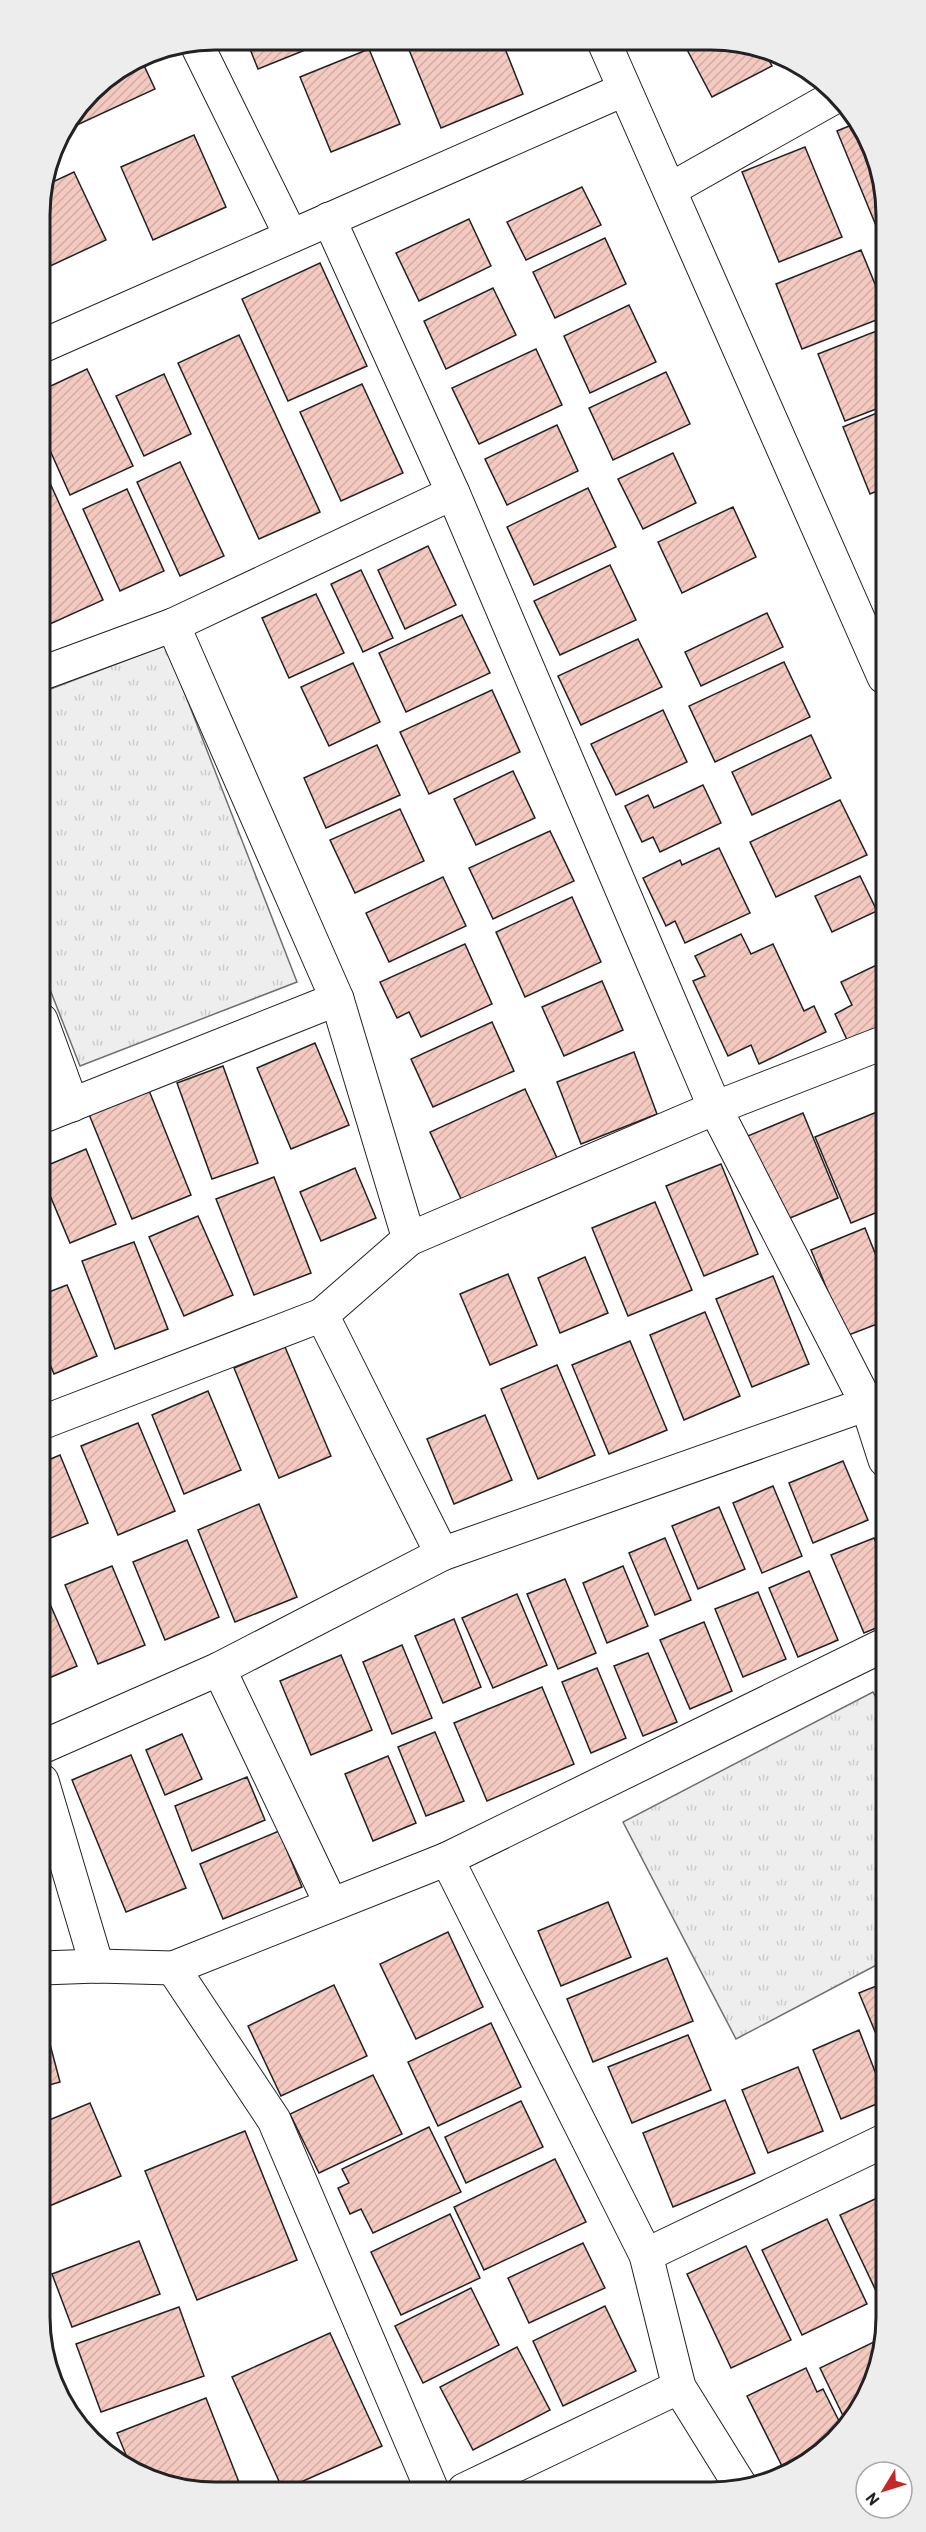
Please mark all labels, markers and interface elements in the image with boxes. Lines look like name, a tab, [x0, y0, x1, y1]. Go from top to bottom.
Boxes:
north arrow	[854, 2460, 914, 2520]
text: N	[861, 2490, 883, 2510]

